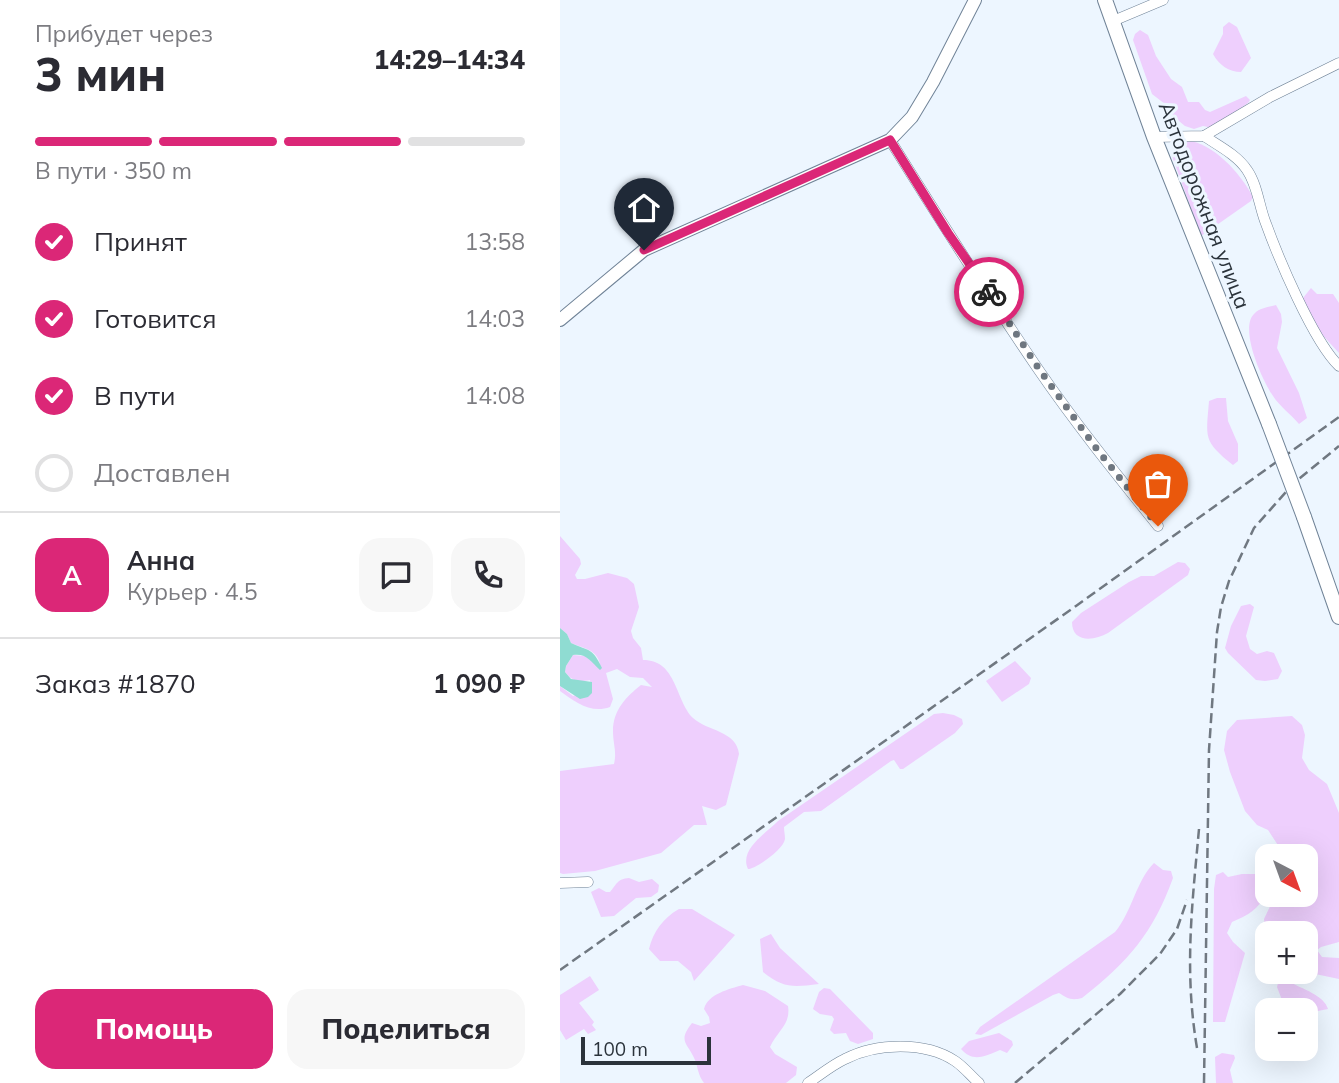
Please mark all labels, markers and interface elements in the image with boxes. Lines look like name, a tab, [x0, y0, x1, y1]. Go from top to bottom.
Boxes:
text: Прибудет через	[35, 19, 213, 48]
text: 14:29–14:34	[374, 43, 525, 76]
text: 3 мин	[35, 45, 166, 103]
street label: Автодорожная улица	[1154, 98, 1256, 312]
text: В пути · 350 m	[35, 156, 192, 185]
pin	[614, 178, 674, 250]
icon: home	[625, 189, 663, 227]
icon: check	[35, 223, 73, 261]
text: Принят	[94, 225, 187, 258]
text: 13:58	[465, 227, 525, 256]
courier	[954, 257, 1024, 327]
icon: bike	[970, 273, 1008, 311]
icon: check	[35, 300, 73, 338]
text: Готовится	[94, 302, 217, 335]
text: 14:03	[465, 304, 525, 333]
icon: check	[35, 377, 73, 415]
text: В пути	[94, 379, 175, 412]
text: 14:08	[465, 381, 525, 410]
pin	[1128, 454, 1188, 526]
text: Доставлен	[94, 456, 231, 489]
icon: bag	[1139, 465, 1177, 503]
button: chat	[359, 538, 433, 612]
button: phone	[451, 538, 525, 612]
text: Анна	[127, 544, 195, 577]
text: А	[62, 559, 82, 592]
text: Курьер · 4.5	[127, 577, 258, 606]
text: Заказ #1870	[35, 667, 196, 700]
text: 1 090 ₽	[433, 667, 525, 700]
north arrow	[1255, 844, 1318, 906]
map controls	[1255, 844, 1318, 1061]
button: +	[1255, 921, 1318, 984]
button: Помощь	[35, 989, 273, 1069]
button: Поделиться	[287, 989, 525, 1069]
button: −	[1255, 998, 1318, 1061]
scale bar	[581, 1034, 710, 1066]
text: 100 m	[592, 1037, 648, 1061]

